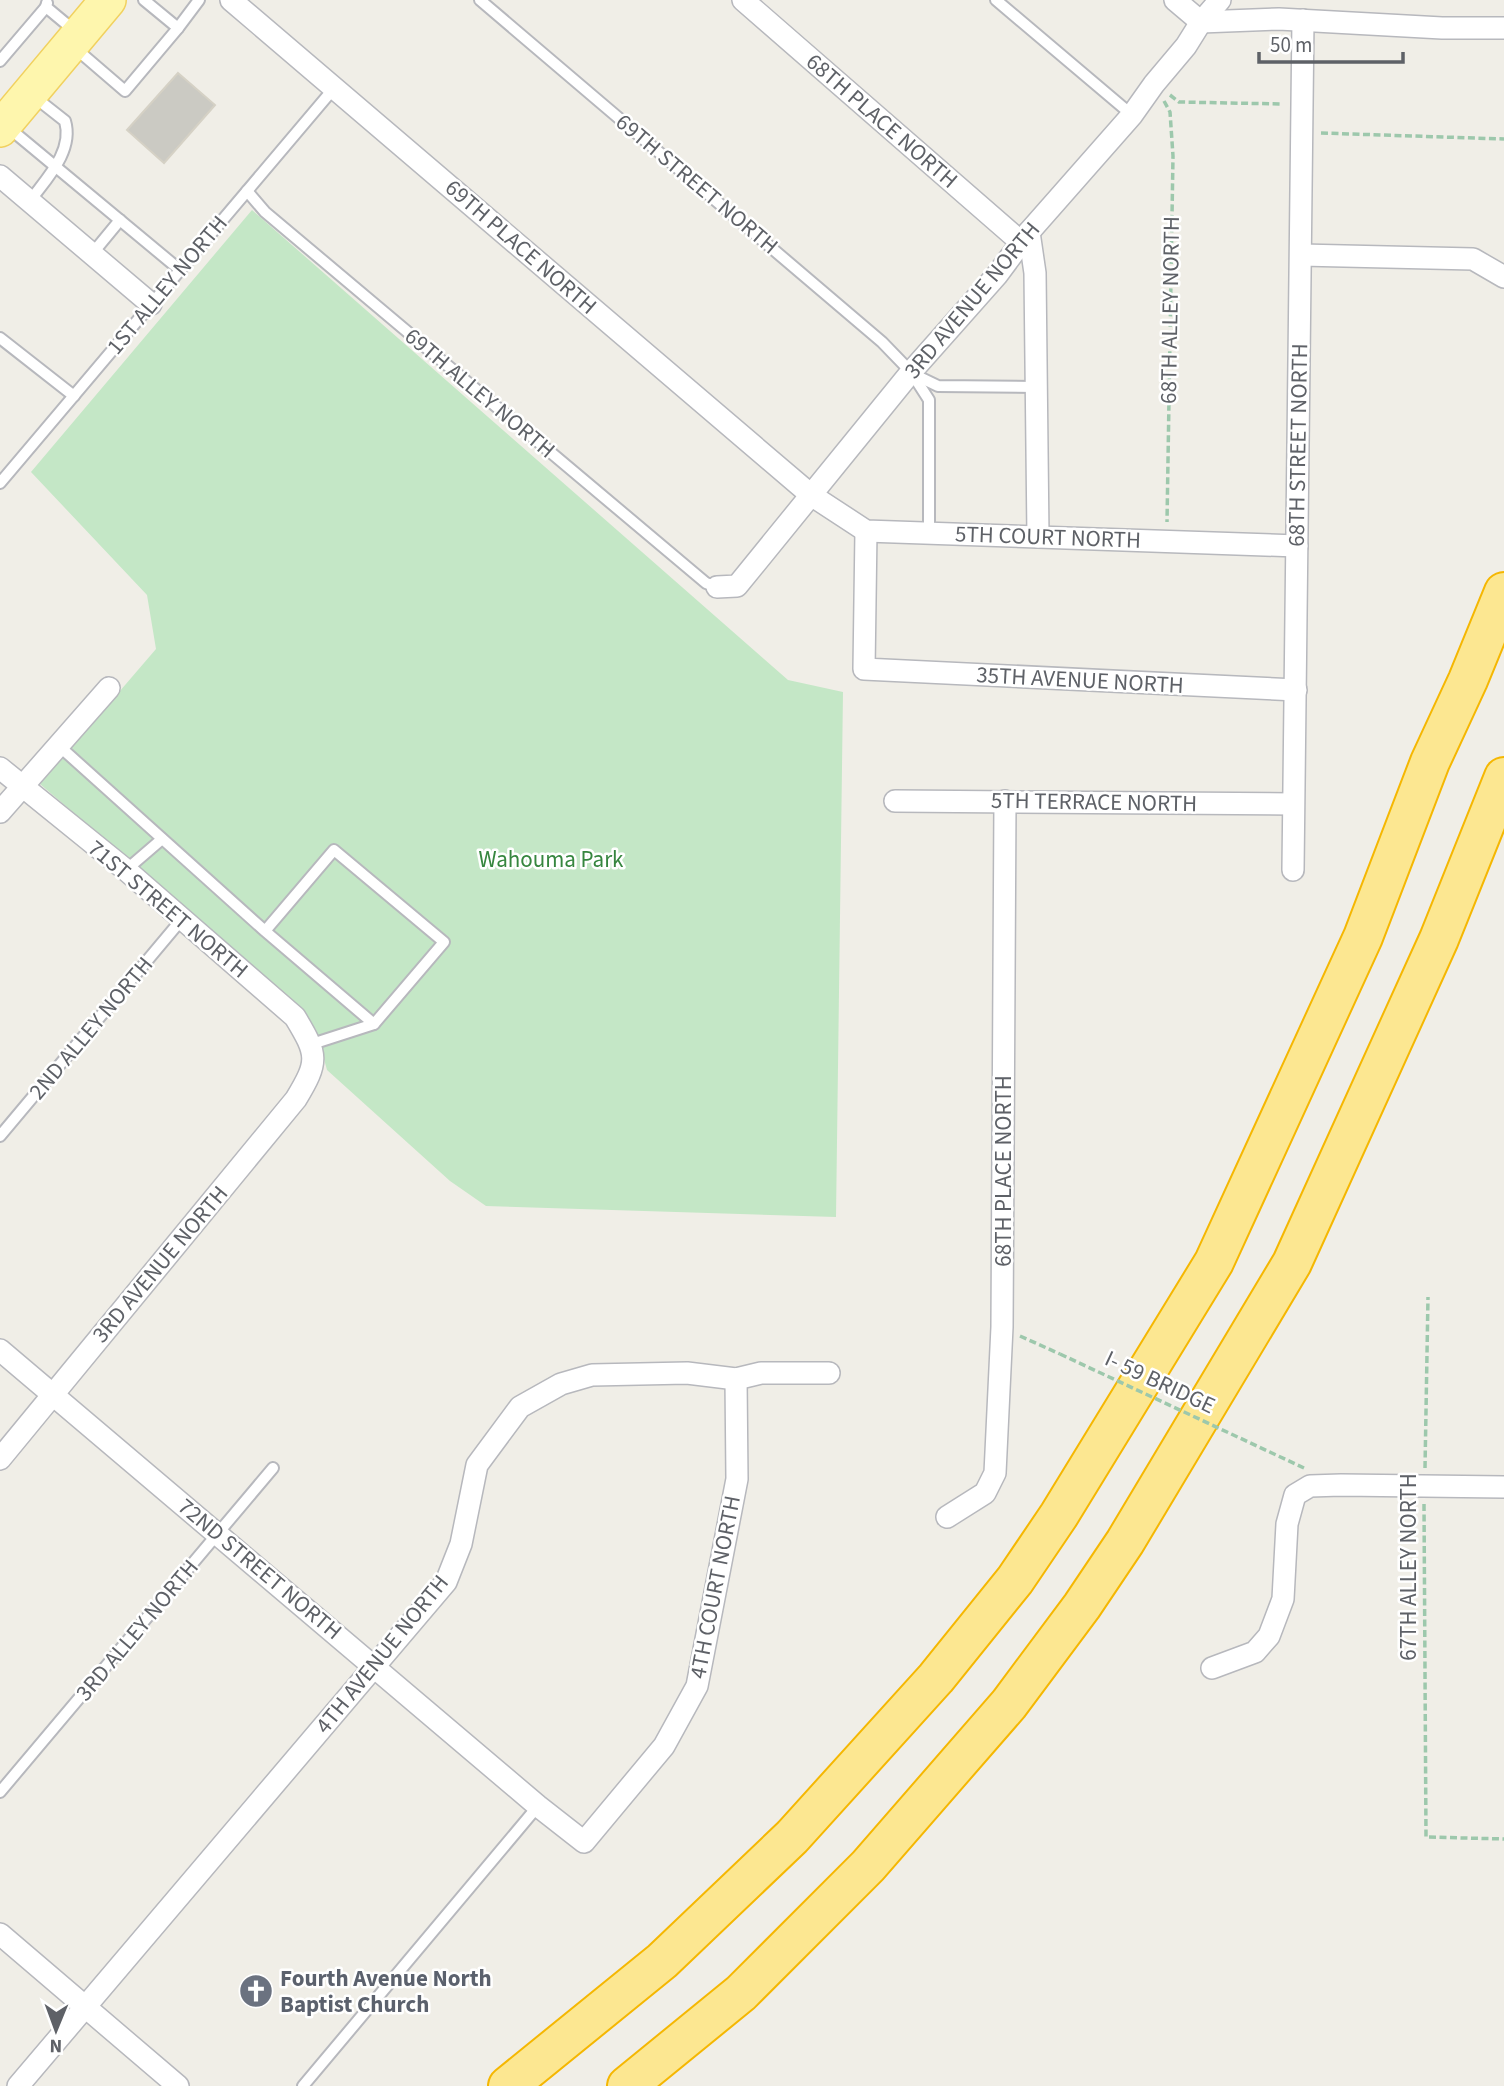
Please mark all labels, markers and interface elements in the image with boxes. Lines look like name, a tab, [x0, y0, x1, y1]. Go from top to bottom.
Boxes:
scale bar	[1259, 21, 1402, 65]
text: 50 m	[1270, 30, 1312, 60]
street label: 68TH PLACE NORTH	[799, 46, 965, 196]
street label: 69TH STREET NORTH	[608, 106, 786, 262]
street label: 69TH PLACE NORTH	[438, 172, 604, 322]
street label: 1ST ALLEY NORTH	[99, 208, 235, 362]
street label: 3RD AVENUE NORTH	[896, 214, 1048, 386]
street label: 68TH ALLEY NORTH	[1152, 216, 1188, 404]
street label: 69TH ALLEY NORTH	[398, 320, 562, 466]
street label: 68TH STREET NORTH	[1280, 343, 1316, 547]
street label: 5TH COURT NORTH	[955, 517, 1141, 557]
street label: 35TH AVENUE NORTH	[975, 658, 1185, 702]
street label: 5TH TERRACE NORTH	[991, 784, 1197, 820]
street label: 71ST STREET NORTH	[81, 832, 255, 986]
park label: Wahouma Park	[478, 843, 624, 876]
street label: 2ND ALLEY NORTH	[21, 949, 161, 1107]
street label: 68TH PLACE NORTH	[987, 1075, 1020, 1267]
street label: 3RD AVENUE NORTH	[84, 1178, 236, 1350]
street label: I- 59 BRIDGE	[1099, 1342, 1221, 1422]
street label: 67TH ALLEY NORTH	[1392, 1473, 1425, 1661]
street label: 72ND STREET NORTH	[171, 1490, 349, 1648]
street label: 4TH COURT NORTH	[681, 1493, 749, 1681]
street label: 3RD ALLEY NORTH	[68, 1552, 206, 1708]
street label: 4TH AVENUE NORTH	[307, 1567, 457, 1741]
place label: Fourth Avenue North Baptist Church	[280, 1962, 492, 2021]
church icon: Fourth Avenue North Baptist Church	[237, 1972, 275, 2010]
north arrow	[21, 1995, 91, 2065]
text: N	[49, 2032, 62, 2059]

